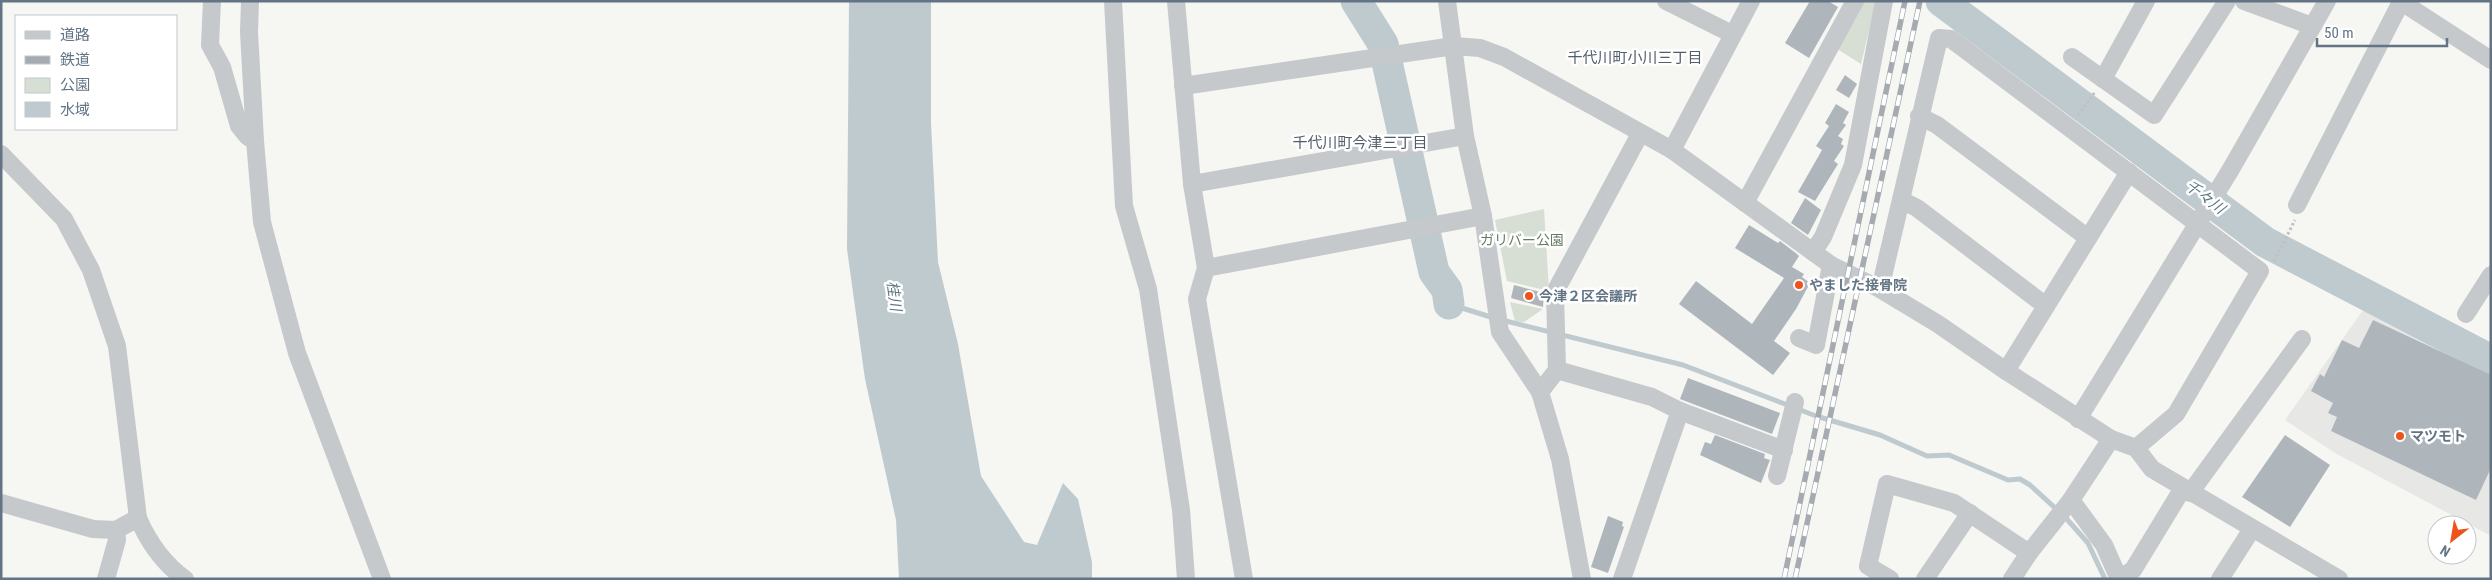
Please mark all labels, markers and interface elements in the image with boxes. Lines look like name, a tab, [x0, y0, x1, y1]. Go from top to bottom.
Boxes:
legend	[15, 15, 178, 130]
scale bar	[2317, 15, 2447, 47]
text: 50 m	[2324, 24, 2354, 42]
text: 道路	[60, 26, 90, 44]
district label: 千代川町小川三丁目	[1567, 49, 1703, 67]
text: 鉄道	[60, 51, 90, 69]
text: 公園	[60, 76, 90, 94]
text: 水域	[60, 101, 90, 119]
district label: 千代川町今津三丁目	[1292, 134, 1428, 152]
water label: 千々川	[2182, 176, 2230, 219]
park label: ガリバー公園	[1480, 232, 1564, 248]
place label: やました接骨院	[1809, 277, 1907, 293]
marker: やました接骨院	[1793, 279, 1805, 291]
water label: 桂川	[883, 280, 905, 314]
place label: 今津２区会議所	[1539, 288, 1637, 304]
marker: 今津２区会議所	[1523, 290, 1535, 302]
place label: マツモト	[2410, 428, 2466, 444]
marker: マツモト	[2394, 430, 2406, 442]
north arrow	[2427, 515, 2477, 565]
text: N	[2438, 542, 2453, 560]

